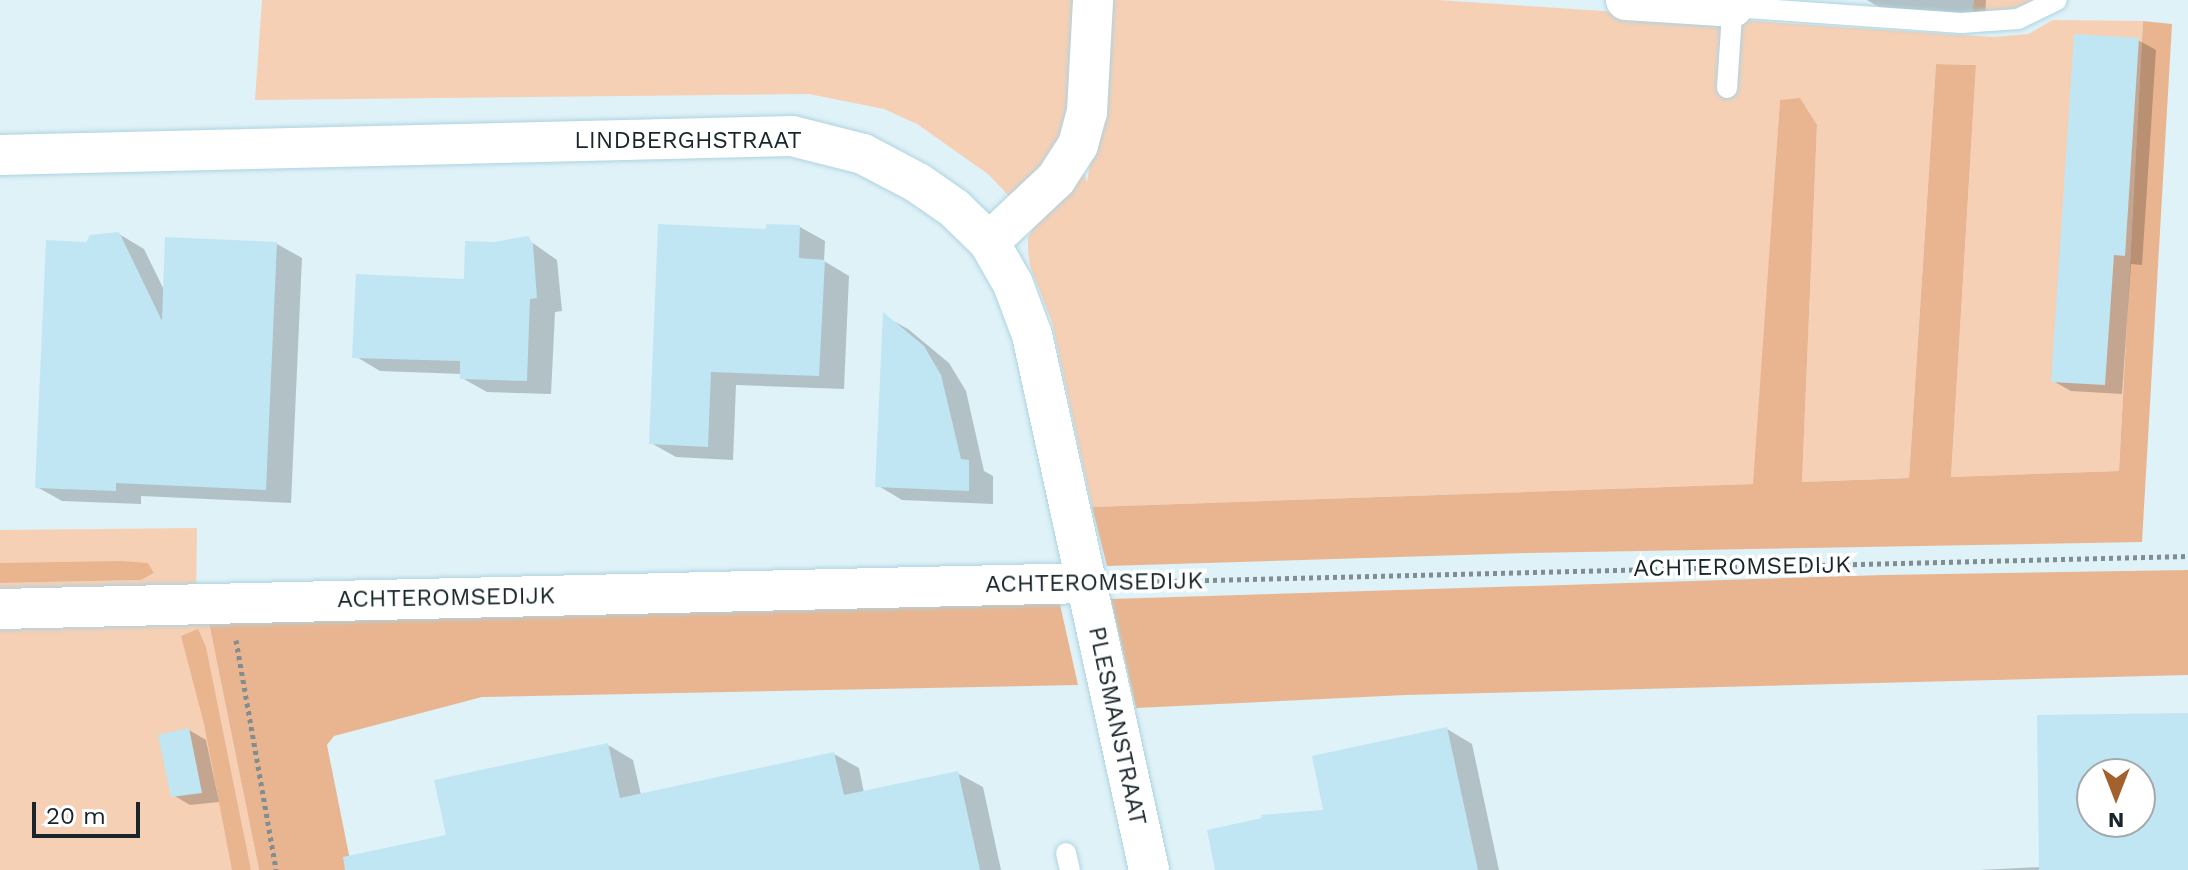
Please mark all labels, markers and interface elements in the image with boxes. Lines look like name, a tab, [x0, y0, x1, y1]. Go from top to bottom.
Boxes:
street label: LINDBERGHSTRAAT	[574, 127, 802, 155]
street label: ACHTEROMSEDIJK	[1633, 551, 1851, 583]
street label: ACHTEROMSEDIJK	[985, 567, 1203, 599]
street label: ACHTEROMSEDIJK	[337, 582, 555, 614]
street label: PLESMANSTRAAT	[1082, 624, 1152, 828]
north arrow	[2076, 758, 2156, 838]
scale bar	[36, 786, 144, 836]
text: 20 m	[46, 802, 106, 830]
text: N	[2108, 808, 2124, 833]

